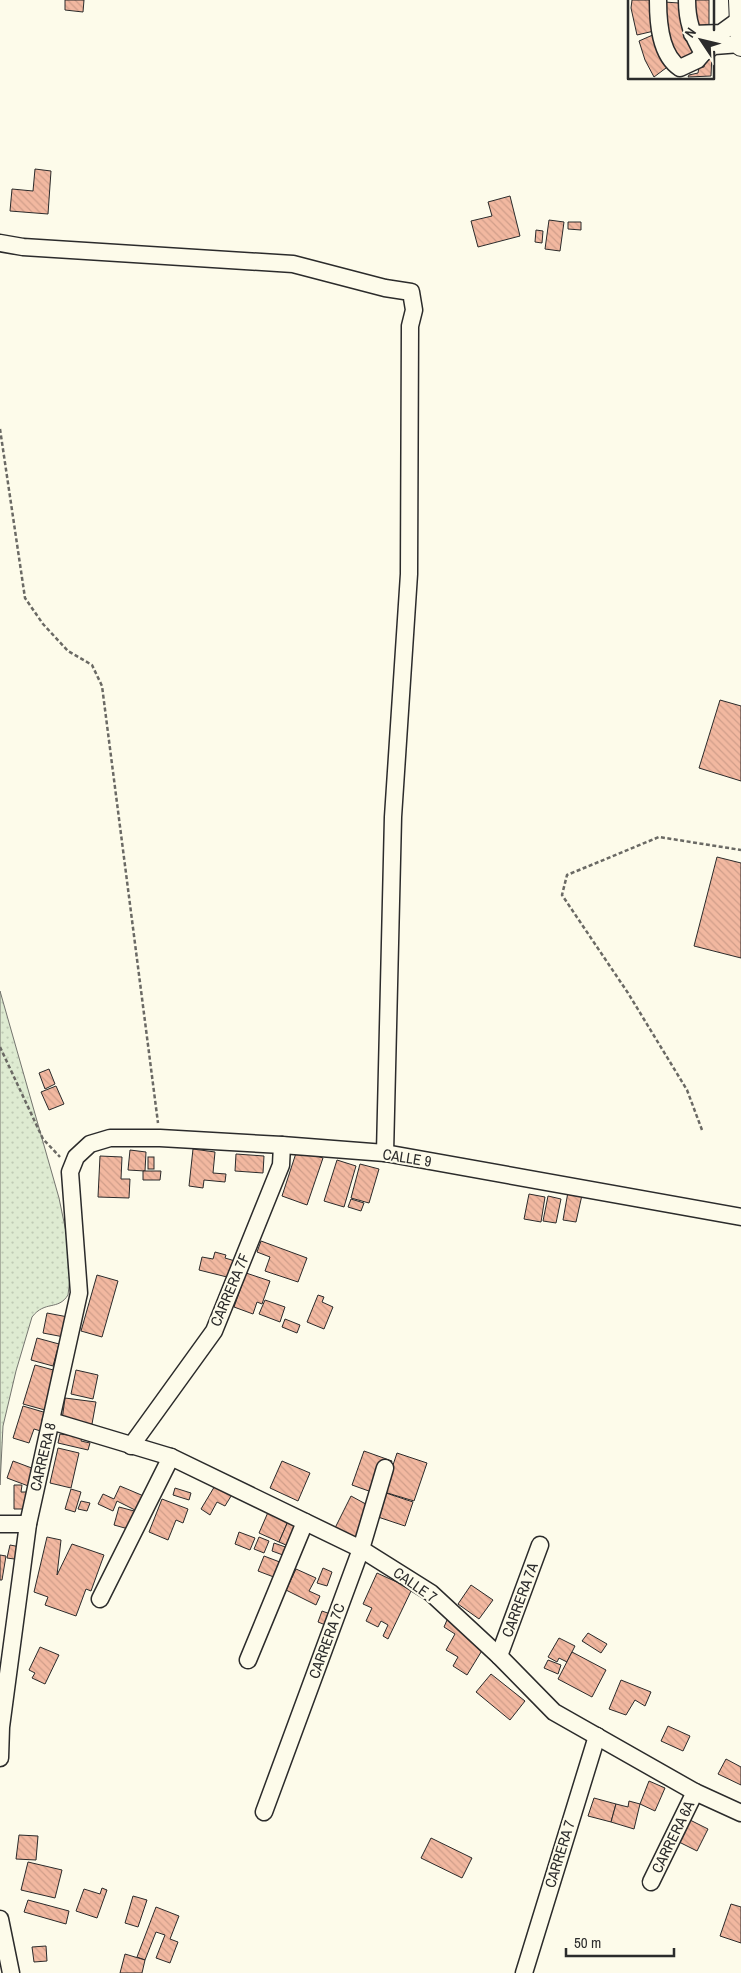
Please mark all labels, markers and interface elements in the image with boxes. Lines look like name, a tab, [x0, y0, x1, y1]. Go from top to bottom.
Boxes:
north arrow	[676, 15, 726, 65]
text: N	[681, 24, 700, 41]
street label: CALLE 9	[381, 1143, 433, 1172]
street label: CARRERA 7F	[205, 1250, 254, 1329]
street label: CARRERA 8	[24, 1420, 61, 1493]
street label: CARRERA 7A	[496, 1559, 543, 1640]
street label: CALLE 7	[389, 1562, 442, 1607]
street label: CARRERA 7C	[303, 1600, 350, 1681]
street label: CARRERA 6A	[646, 1796, 699, 1876]
street label: CARRERA 7	[539, 1817, 580, 1890]
scale bar	[566, 1926, 674, 1958]
text: 50 m	[574, 1932, 601, 1953]

